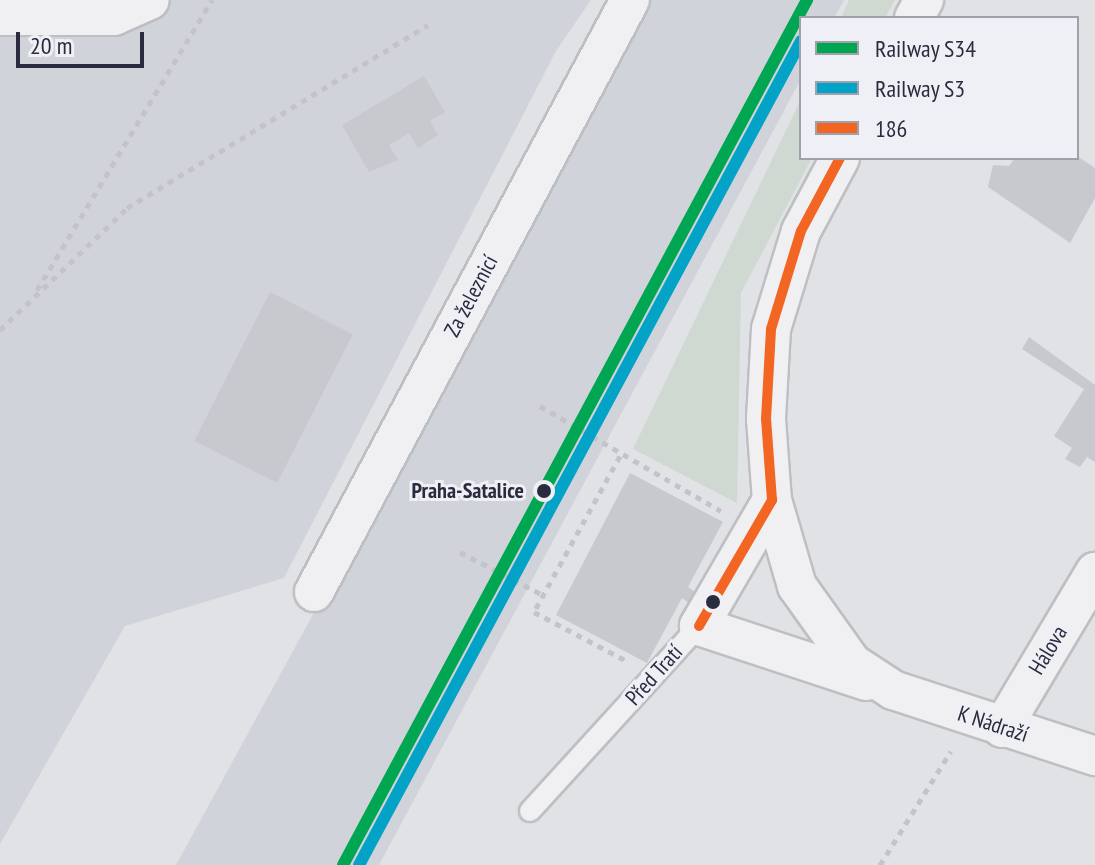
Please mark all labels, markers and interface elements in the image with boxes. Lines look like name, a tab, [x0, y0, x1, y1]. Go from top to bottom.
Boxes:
scale bar	[20, 16, 148, 66]
legend	[799, 16, 1079, 160]
text: 20 m	[30, 30, 72, 61]
text: Railway S34	[875, 33, 976, 64]
text: Railway S3	[875, 73, 965, 104]
text: 186	[875, 113, 907, 144]
street label: Za železnicí	[439, 251, 503, 341]
place label: Praha-Satalice	[412, 478, 524, 504]
marker: Praha-Satalice	[531, 478, 557, 504]
unlabelled marker	[705, 594, 721, 610]
street label: Hálova	[1023, 621, 1073, 679]
street label: Před Tratí	[620, 639, 688, 711]
street label: K Nádraží	[954, 700, 1032, 748]

